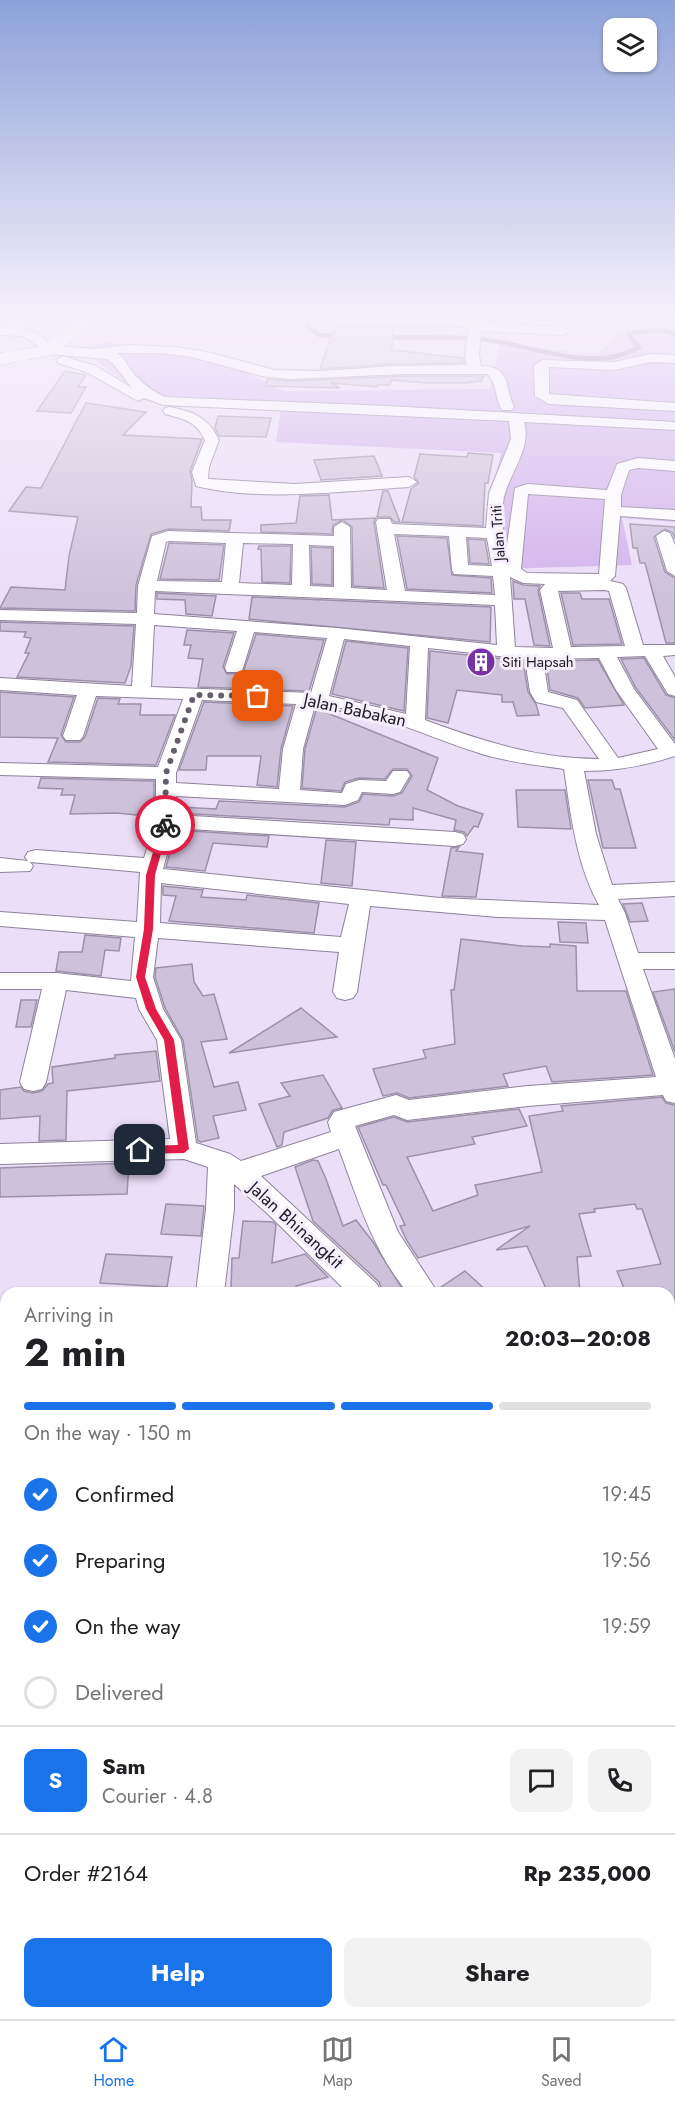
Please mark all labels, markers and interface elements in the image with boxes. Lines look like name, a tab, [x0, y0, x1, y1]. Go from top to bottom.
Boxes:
map controls	[603, 18, 657, 72]
button: layers	[603, 18, 657, 72]
street label: Jalan Triti	[485, 504, 511, 564]
building icon: Siti Hapsah	[465, 646, 497, 678]
place label: Siti Hapsah	[502, 651, 574, 673]
pin	[232, 670, 283, 721]
icon: bag	[241, 679, 274, 712]
street label: Jalan Babakan	[299, 686, 409, 734]
courier	[135, 795, 195, 855]
icon: bike	[149, 809, 182, 842]
pin	[114, 1124, 165, 1175]
icon: home	[123, 1133, 156, 1166]
street label: Jalan Bhinangkit	[241, 1174, 350, 1275]
text: Arriving in	[24, 1301, 114, 1330]
text: 20:03–20:08	[505, 1322, 651, 1354]
text: 2 min	[24, 1324, 126, 1381]
text: On the way · 150 m	[24, 1419, 192, 1448]
icon: check	[24, 1478, 57, 1511]
text: Confirmed	[75, 1478, 174, 1510]
text: 19:45	[602, 1480, 651, 1509]
icon: check	[24, 1544, 57, 1577]
text: Preparing	[75, 1544, 166, 1576]
text: 19:56	[602, 1546, 651, 1575]
icon: check	[24, 1610, 57, 1643]
text: On the way	[75, 1610, 180, 1642]
text: 19:59	[602, 1612, 651, 1641]
text: Delivered	[75, 1676, 164, 1708]
button: chat	[510, 1749, 573, 1812]
button: phone	[588, 1749, 651, 1812]
text: Sam	[102, 1750, 146, 1782]
text: S	[49, 1764, 62, 1796]
text: Courier · 4.8	[102, 1782, 213, 1811]
text: Order #2164	[24, 1857, 148, 1889]
text: Rp 235,000	[523, 1857, 651, 1889]
button: Help	[24, 1938, 332, 2007]
button: Share	[344, 1938, 651, 2007]
tab: Home	[93, 2033, 134, 2092]
tab: Map	[321, 2033, 354, 2092]
tab: Saved	[541, 2033, 582, 2092]

